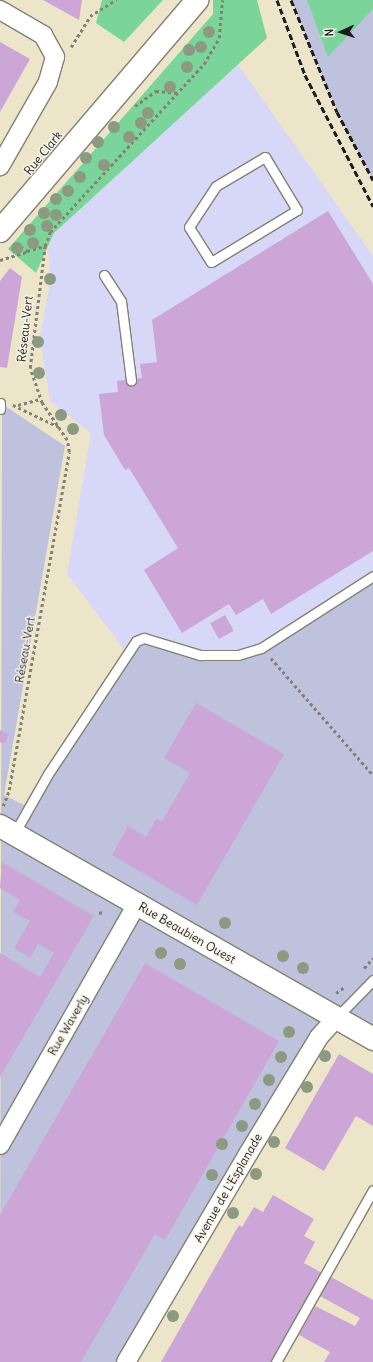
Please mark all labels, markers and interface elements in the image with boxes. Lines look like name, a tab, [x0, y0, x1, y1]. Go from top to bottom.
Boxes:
north arrow	[321, 12, 361, 52]
text: N	[322, 28, 336, 37]
street label: Rue Clark	[21, 128, 65, 178]
street label: Réseau-Vert	[14, 295, 36, 363]
street label: Réseau-Vert	[12, 616, 38, 684]
street label: Rue Beaubien Ouest	[136, 899, 238, 967]
street label: Rue Waverly	[45, 992, 91, 1058]
street label: Avenue de L'Esplanade	[191, 1131, 265, 1245]

